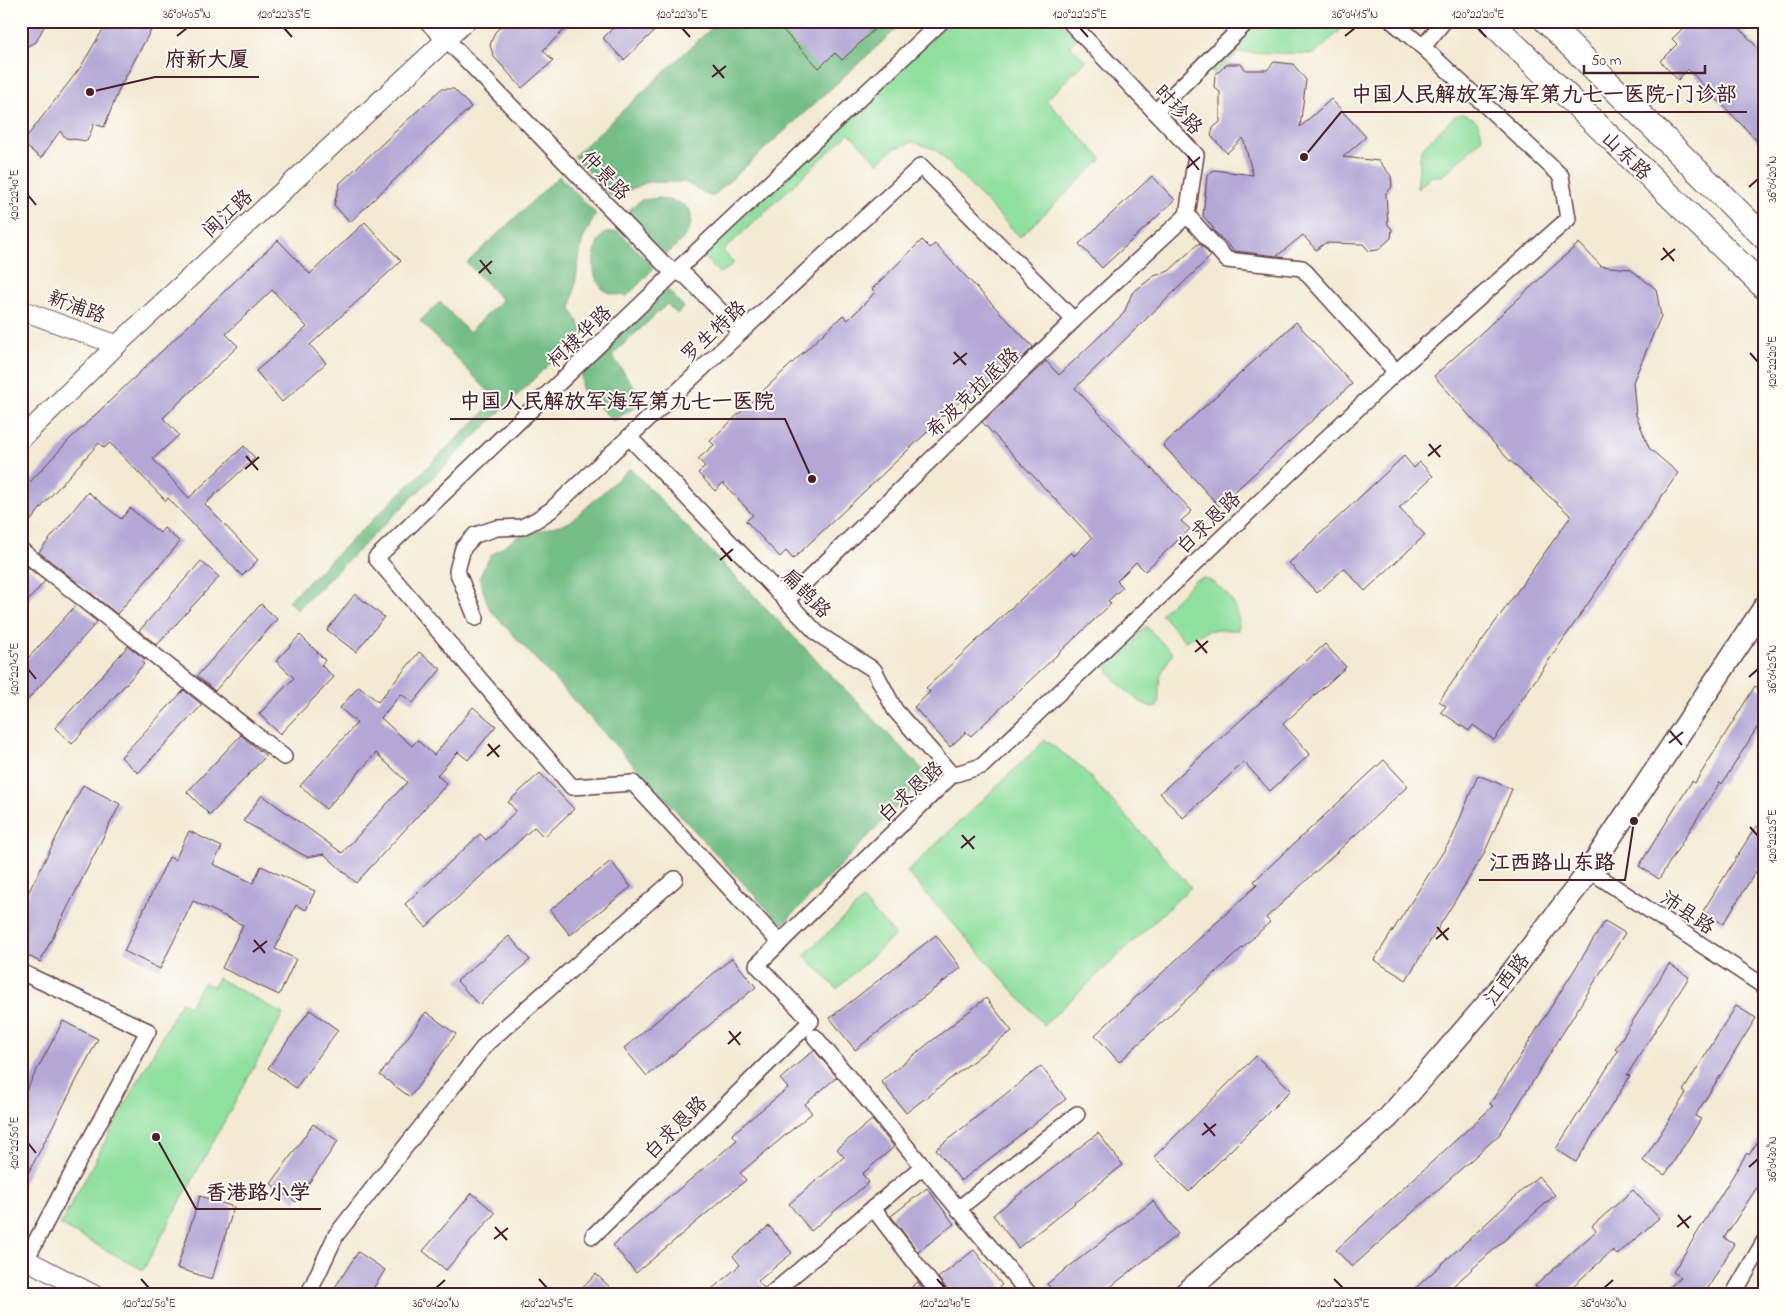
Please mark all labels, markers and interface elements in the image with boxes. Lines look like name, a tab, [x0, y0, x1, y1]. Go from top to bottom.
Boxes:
text: 36°04'05"N	[163, 6, 211, 24]
text: 120°22'35"E	[257, 6, 311, 24]
text: 120°22'30"E	[656, 6, 708, 24]
text: 120°22'25"E	[1053, 6, 1107, 24]
text: 36°04'15"N	[1332, 6, 1378, 24]
text: 120°22'20"E	[1452, 6, 1504, 24]
callout: 府新大厦	[155, 41, 259, 77]
scale bar	[1584, 42, 1705, 74]
text: 府新大厦	[165, 46, 249, 76]
text: 50 m	[1591, 50, 1622, 72]
callout: 中国人民解放军海军第九七一医院-门诊部	[1341, 76, 1747, 112]
street label: 时珍路	[1146, 79, 1209, 143]
text: 中国人民解放军海军第九七一医院-门诊部	[1351, 81, 1737, 111]
street label: 山东路	[1594, 126, 1658, 189]
street label: 仲景路	[573, 145, 636, 209]
text: 36°04'20"N	[1764, 156, 1782, 202]
text: 120°22'40"E	[6, 169, 24, 221]
street label: 闽江路	[197, 183, 261, 246]
street label: 新浦路	[43, 284, 110, 333]
street label: 罗生特路	[676, 294, 755, 371]
street label: 柯棣华路	[542, 299, 620, 376]
text: 120°22'20"E	[1764, 336, 1782, 388]
street label: 希波克拉底路	[921, 341, 1028, 446]
callout: 中国人民解放军海军第九七一医院	[450, 383, 785, 419]
text: 中国人民解放军海军第九七一医院	[460, 388, 775, 418]
street label: 白求恩路	[1171, 485, 1249, 562]
street label: 扁鹊路	[774, 563, 837, 627]
text: 120°22'45"E	[6, 642, 24, 696]
text: 36°04'25"N	[1764, 645, 1782, 693]
street label: 白求恩路	[872, 755, 952, 830]
text: 120°22'25"E	[1764, 809, 1782, 863]
callout: 江西路山东路	[1479, 844, 1625, 880]
text: 江西路山东路	[1489, 849, 1615, 879]
street label: 沛县路	[1654, 885, 1720, 943]
street label: 江西路	[1478, 947, 1538, 1013]
street label: 白求恩路	[638, 1090, 716, 1167]
text: 120°22'50"E	[6, 1116, 24, 1170]
text: 36°04'30"N	[1764, 1136, 1782, 1182]
callout: 香港路小学	[196, 1173, 321, 1209]
text: 香港路小学	[206, 1179, 311, 1209]
text: 120°22'50"E	[122, 1295, 176, 1313]
text: 36°04'20"N	[413, 1295, 459, 1313]
text: 120°22'45"E	[520, 1295, 574, 1313]
text: 120°22'40"E	[919, 1295, 971, 1313]
text: 120°22'35"E	[1316, 1295, 1370, 1313]
text: 36°04'30"N	[1581, 1295, 1627, 1313]

